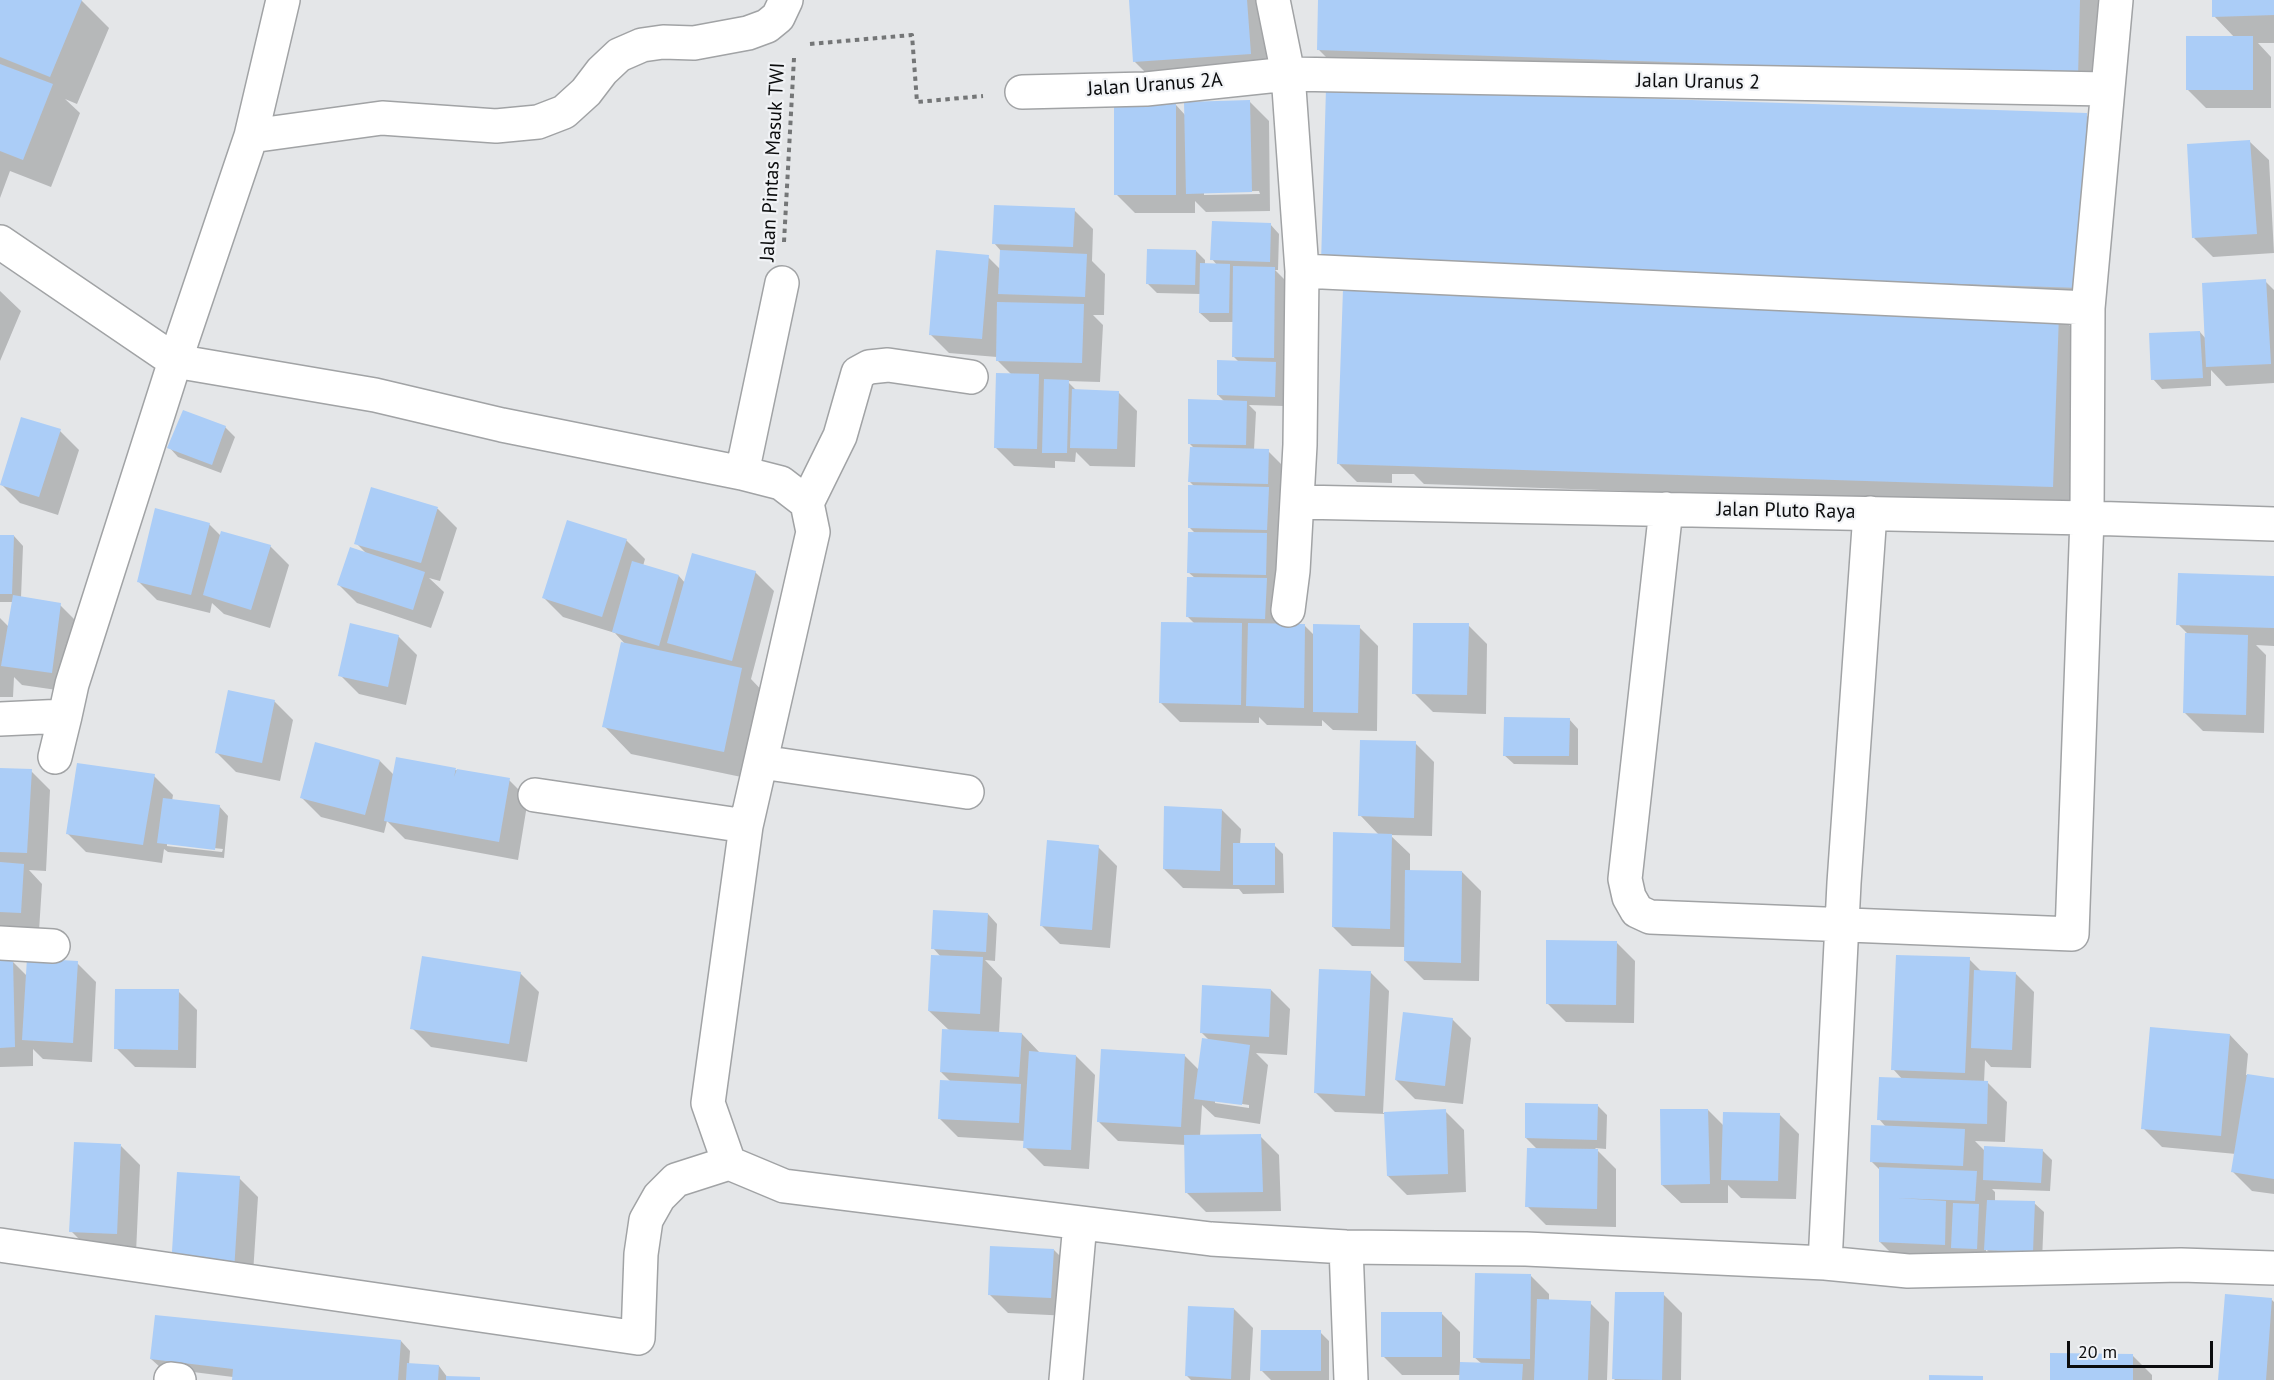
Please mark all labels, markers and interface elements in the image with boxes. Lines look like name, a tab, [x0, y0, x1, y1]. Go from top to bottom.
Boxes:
street label: Jalan Pintas Masuk TWI	[756, 62, 790, 262]
street label: Jalan Uranus 2A	[1087, 68, 1223, 102]
street label: Jalan Uranus 2	[1636, 69, 1760, 95]
street label: Jalan Pluto Raya	[1716, 498, 1856, 524]
scale bar	[2070, 1329, 2216, 1367]
text: 20 m	[2078, 1340, 2117, 1363]

